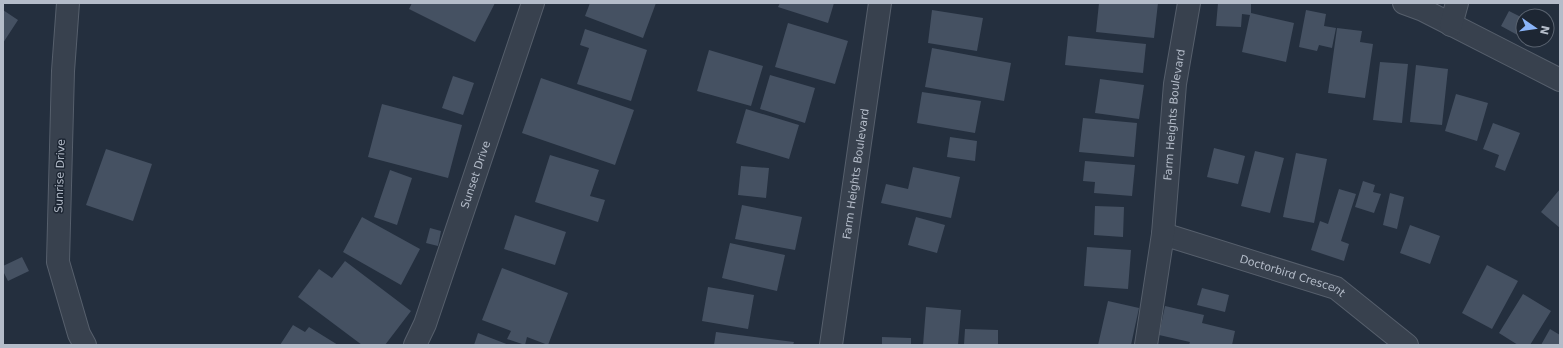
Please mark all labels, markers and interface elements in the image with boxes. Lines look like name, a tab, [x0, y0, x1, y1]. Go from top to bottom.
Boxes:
north arrow	[1515, 8, 1555, 48]
text: N	[1537, 24, 1552, 36]
street label: Farm Heights Boulevard	[1161, 48, 1187, 181]
street label: Farm Heights Boulevard	[840, 107, 871, 240]
street label: Sunrise Drive	[52, 139, 68, 213]
street label: Sunset Drive	[458, 139, 493, 210]
street label: Doctorbird Crescent	[1238, 252, 1348, 300]

